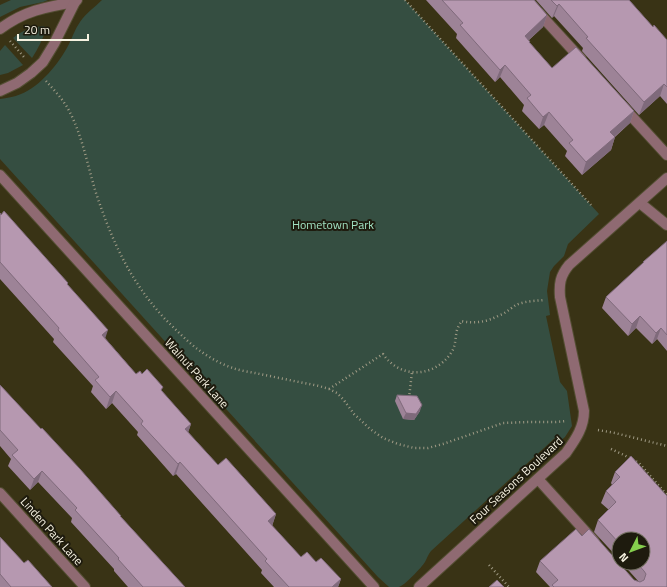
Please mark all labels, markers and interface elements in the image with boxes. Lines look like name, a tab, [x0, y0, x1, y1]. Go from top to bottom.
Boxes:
scale bar	[18, 16, 88, 42]
text: 20 m	[24, 20, 50, 39]
park label: Hometown Park	[292, 215, 374, 234]
street label: Walnut Park Lane	[160, 334, 234, 412]
street label: Four Seasons Boulevard	[465, 432, 567, 528]
street label: Linden Park Lane	[16, 493, 88, 569]
north arrow	[611, 531, 651, 571]
text: N	[615, 550, 632, 566]

